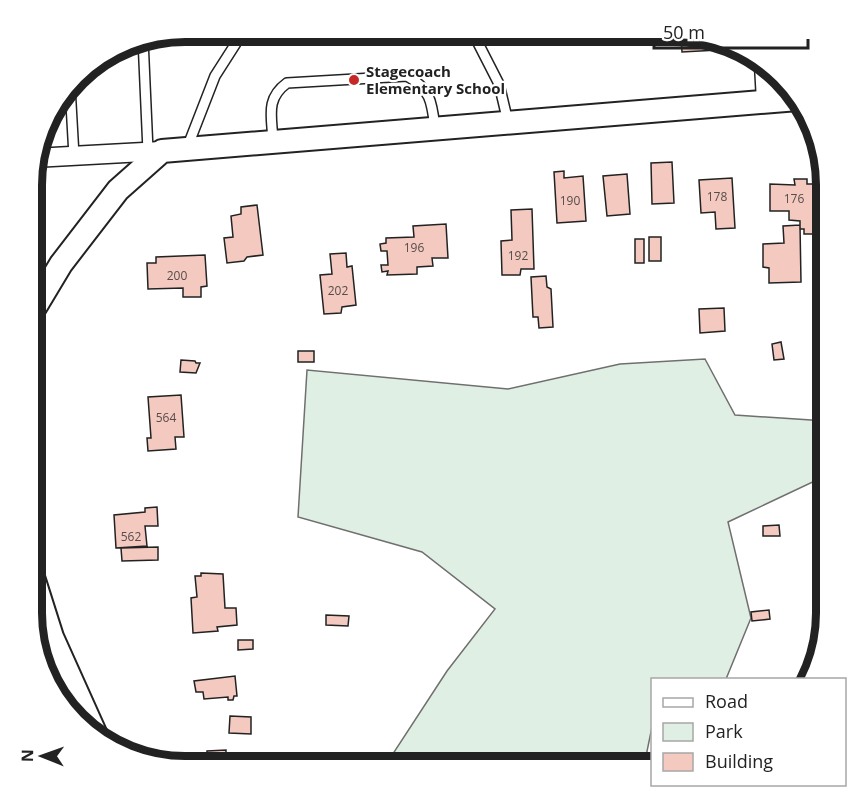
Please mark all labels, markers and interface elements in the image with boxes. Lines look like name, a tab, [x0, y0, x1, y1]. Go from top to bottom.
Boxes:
scale bar	[654, 12, 808, 50]
text: 50 m	[663, 20, 705, 44]
place label: Stagecoach Elementary School	[366, 61, 505, 98]
marker: Stagecoach Elementary School	[347, 73, 361, 87]
house number: 178	[707, 188, 727, 205]
house number: 176	[784, 190, 804, 207]
house number: 190	[560, 192, 580, 209]
house number: 196	[404, 239, 424, 256]
house number: 192	[508, 247, 528, 264]
house number: 200	[167, 267, 187, 284]
house number: 202	[328, 282, 348, 299]
house number: 564	[156, 409, 176, 426]
house number: 562	[121, 528, 141, 545]
legend	[651, 678, 846, 786]
text: Road	[705, 689, 748, 713]
text: Park	[705, 719, 743, 743]
north arrow	[12, 726, 72, 786]
text: N	[16, 749, 38, 762]
text: Building	[705, 749, 773, 773]

